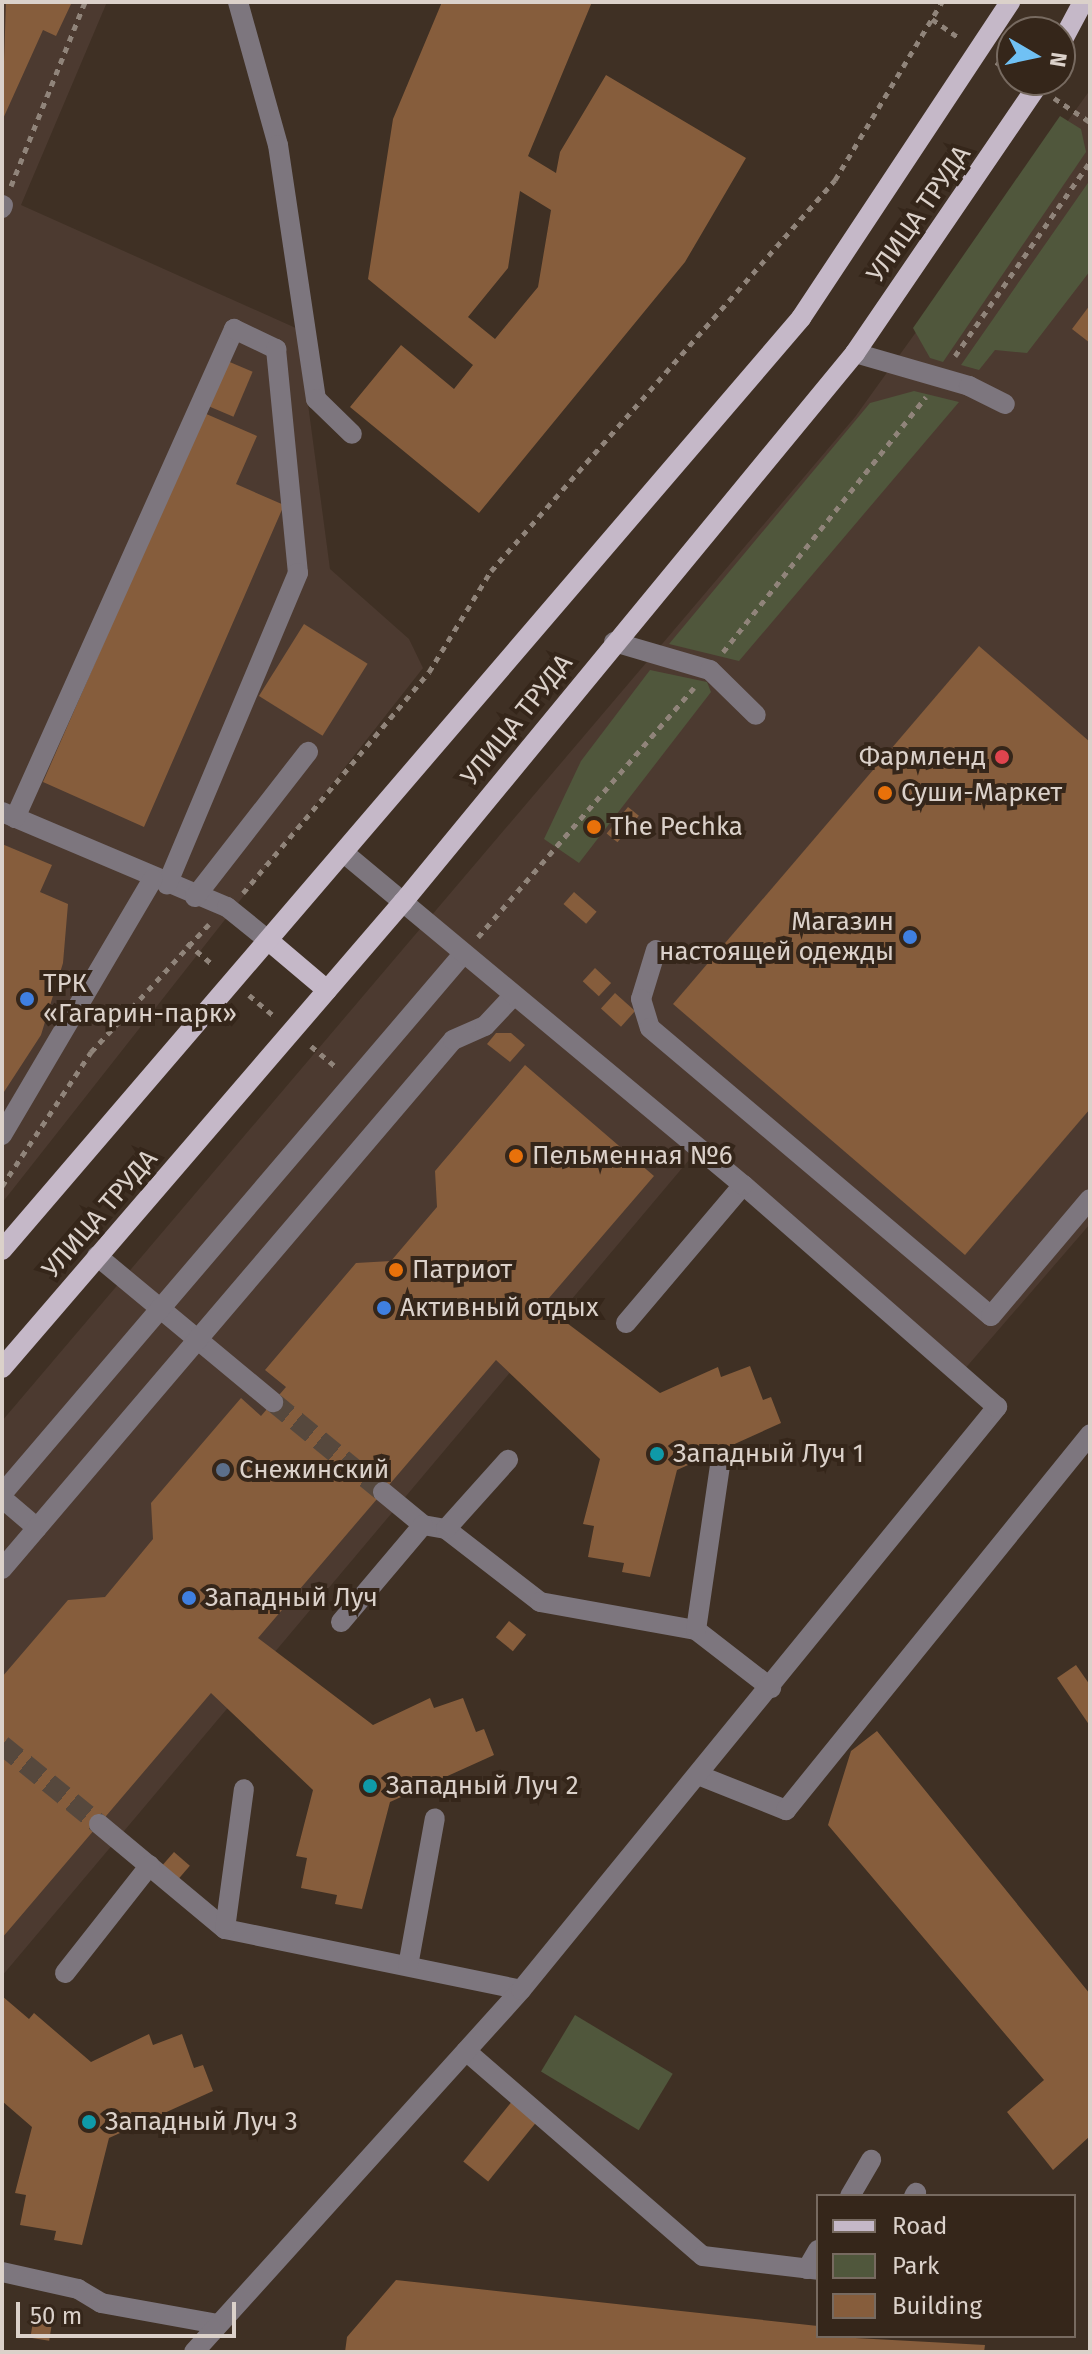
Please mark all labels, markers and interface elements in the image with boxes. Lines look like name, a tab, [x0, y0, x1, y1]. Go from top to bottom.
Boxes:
north arrow	[996, 16, 1076, 96]
text: N	[1044, 50, 1073, 69]
street label: УЛИЦА ТРУДА	[860, 140, 978, 288]
street label: УЛИЦА ТРУДА	[455, 648, 579, 792]
place label: Фармленд	[859, 741, 986, 773]
marker: Фармленд	[993, 748, 1011, 766]
place label: Суши-Маркет	[901, 777, 1062, 809]
marker: Суши-Маркет	[876, 784, 894, 802]
place label: The Pechka	[610, 811, 743, 843]
marker: The Pechka	[585, 818, 603, 836]
place label: Магазин настоящей одежды	[659, 906, 894, 968]
marker: Магазин настоящей одежды	[901, 928, 919, 946]
place label: ТРК «Гагарин-парк»	[43, 968, 237, 1030]
marker: ТРК «Гагарин-парк»	[18, 990, 36, 1008]
place label: Пельменная №6	[532, 1140, 733, 1172]
street label: УЛИЦА ТРУДА	[36, 1144, 164, 1284]
marker: Пельменная №6	[507, 1147, 525, 1165]
place label: Патриот	[412, 1254, 512, 1286]
marker: Патриот	[387, 1261, 405, 1279]
place label: Активный отдых	[400, 1292, 599, 1324]
marker: Активный отдых	[375, 1299, 393, 1317]
place label: Западный Луч 1	[673, 1438, 864, 1470]
marker: Западный Луч 1	[648, 1445, 666, 1463]
place label: Снежинский	[239, 1454, 389, 1486]
marker: Снежинский	[214, 1461, 232, 1479]
place label: Западный Луч	[205, 1582, 378, 1614]
marker: Западный Луч	[180, 1589, 198, 1607]
place label: Западный Луч 2	[386, 1770, 579, 1802]
marker: Западный Луч 2	[361, 1777, 379, 1795]
place label: Западный Луч 3	[105, 2106, 298, 2138]
marker: Западный Луч 3	[80, 2113, 98, 2131]
legend	[816, 2194, 1076, 2338]
text: Road	[892, 2212, 947, 2240]
text: Park	[892, 2252, 939, 2280]
scale bar	[20, 2286, 240, 2336]
text: Building	[892, 2292, 982, 2320]
text: 50 m	[30, 2302, 82, 2330]

